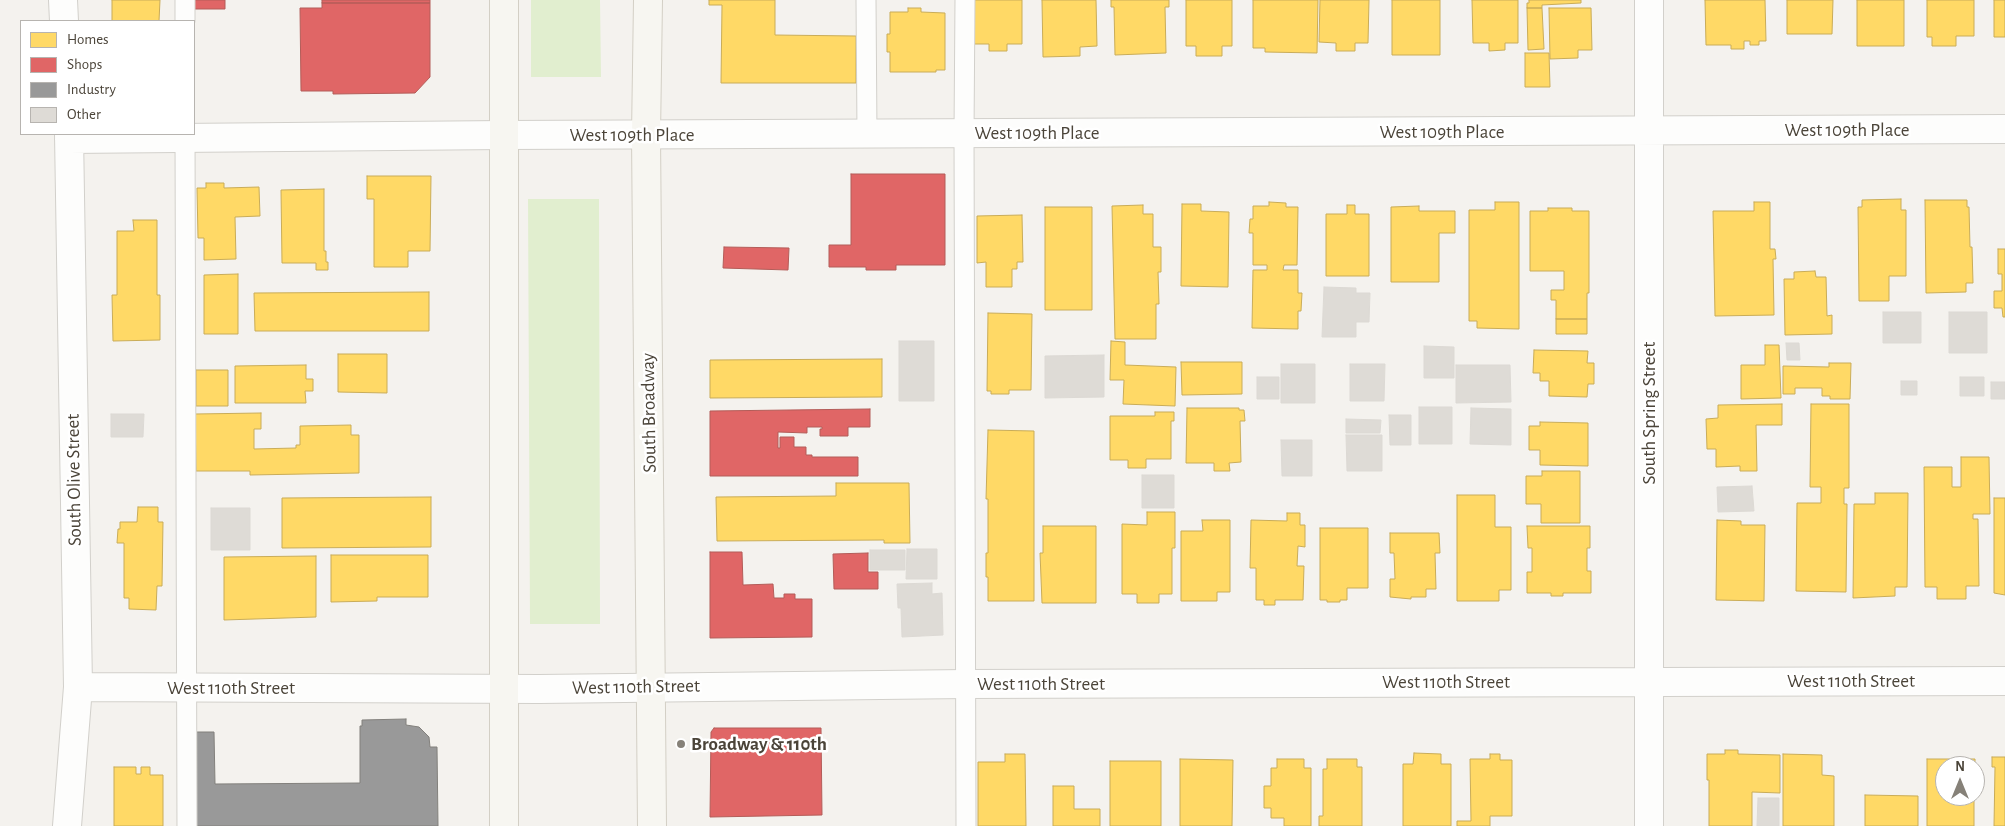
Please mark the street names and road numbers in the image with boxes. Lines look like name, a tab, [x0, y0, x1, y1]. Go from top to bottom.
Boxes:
street label: West 109th Place	[1784, 119, 1910, 141]
street label: West 109th Place	[1379, 121, 1505, 143]
street label: West 109th Place	[974, 122, 1100, 144]
street label: West 109th Place	[569, 124, 695, 146]
street label: South Spring Street	[1638, 342, 1660, 484]
street label: South Broadway	[637, 353, 661, 473]
street label: South Olive Street	[61, 414, 87, 546]
street label: West 110th Street	[1787, 670, 1915, 692]
street label: West 110th Street	[1382, 671, 1510, 693]
street label: West 110th Street	[977, 673, 1105, 695]
street label: West 110th Street	[572, 674, 700, 700]
street label: West 110th Street	[167, 677, 295, 699]

